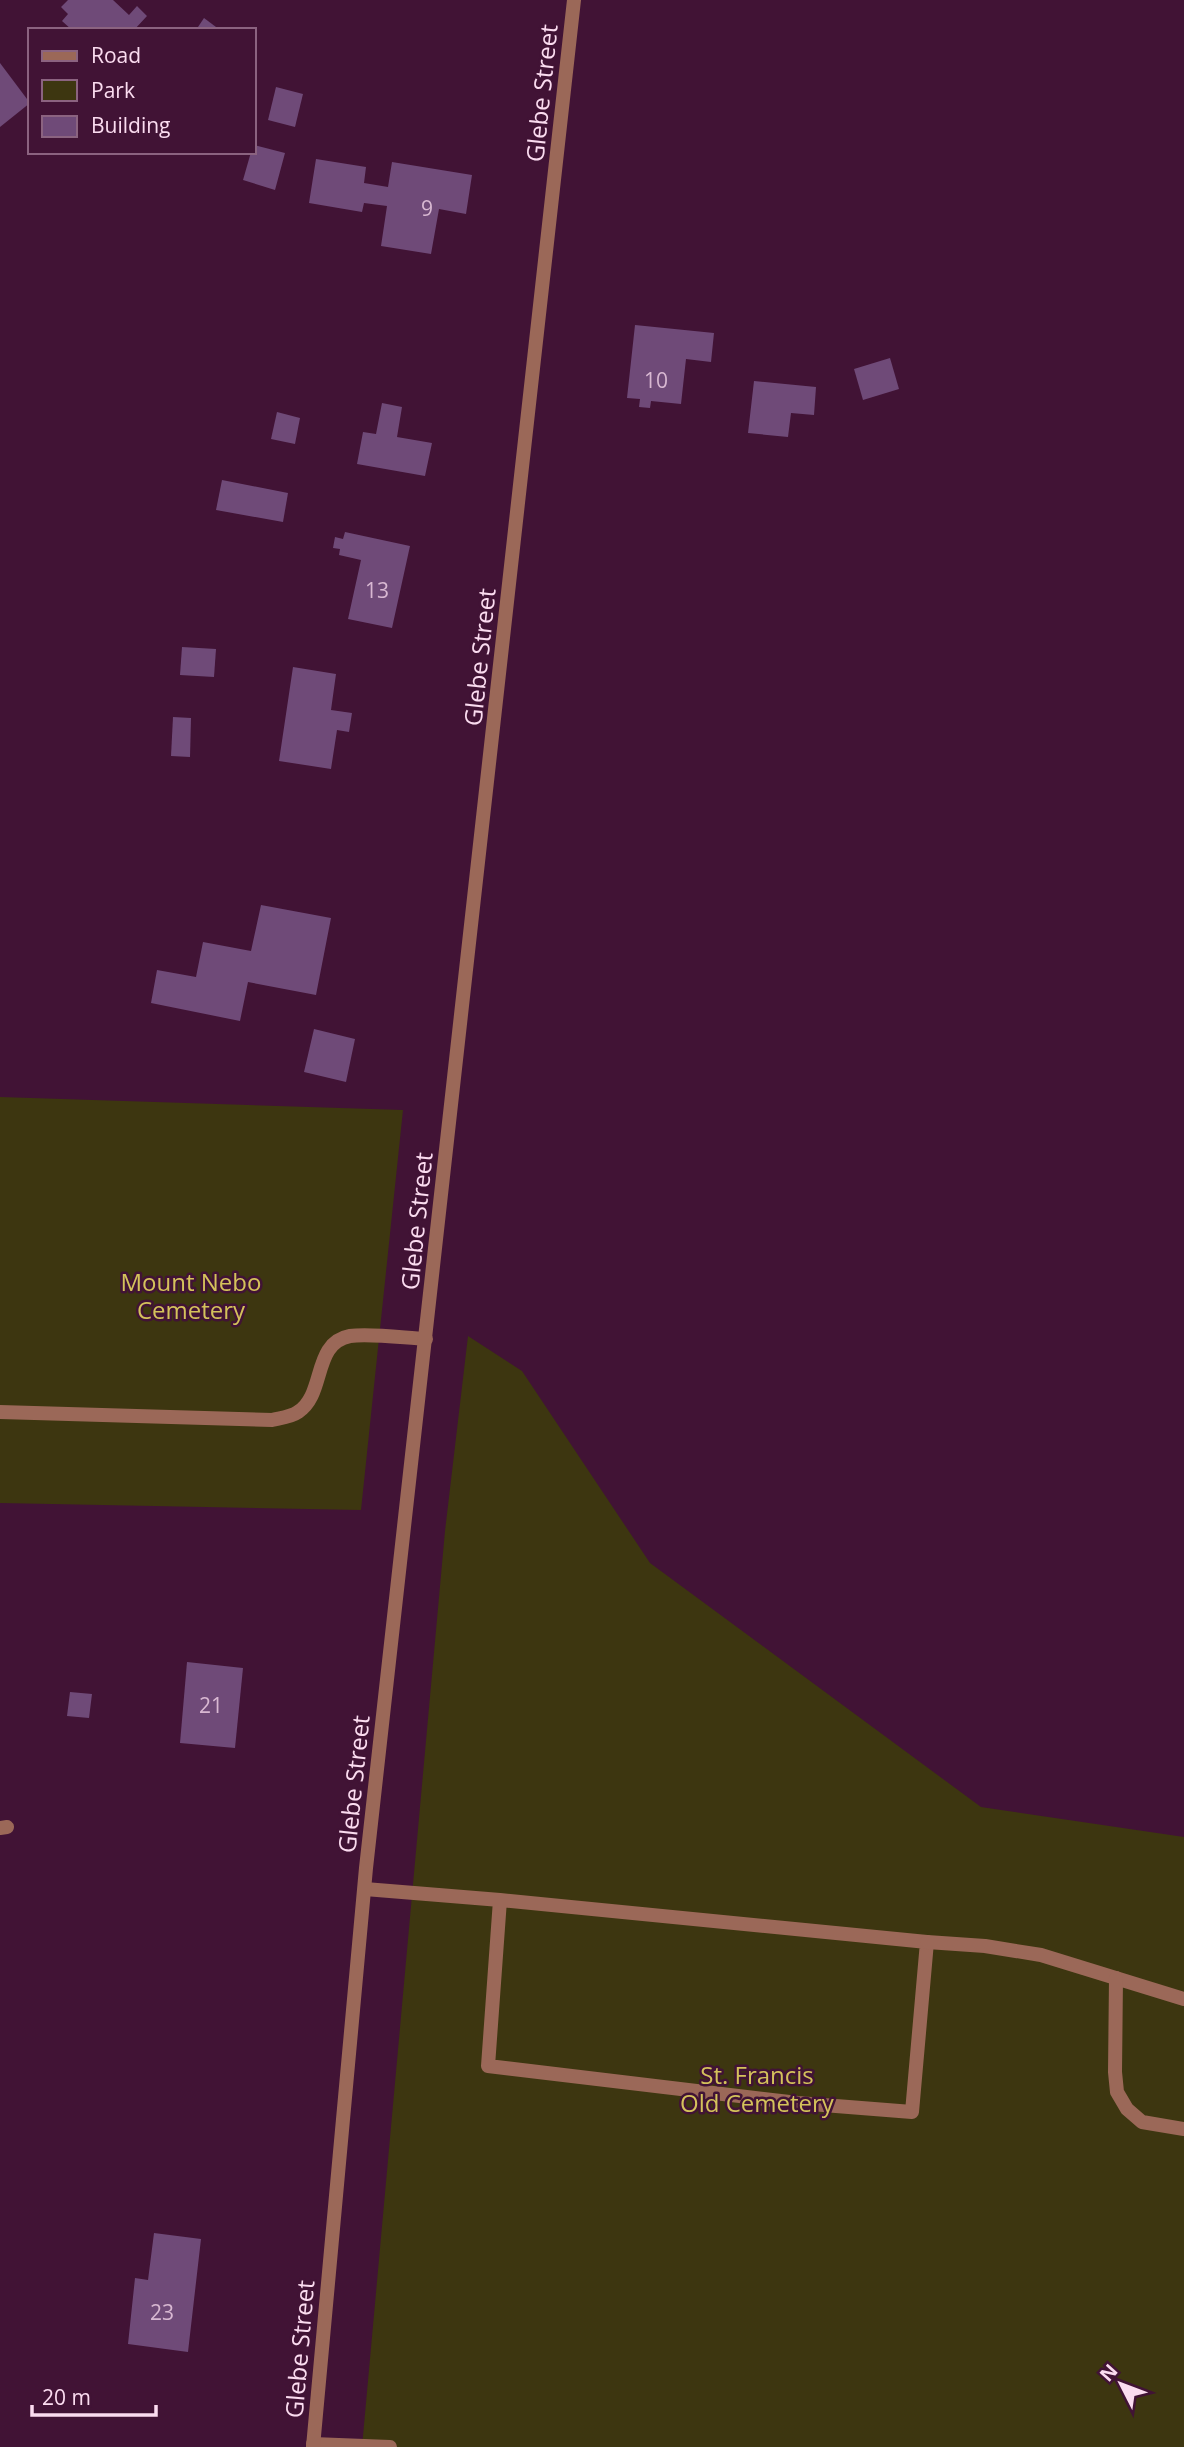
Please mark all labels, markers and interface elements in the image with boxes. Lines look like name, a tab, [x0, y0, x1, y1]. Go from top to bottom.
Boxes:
street label: Glebe Street	[517, 22, 565, 164]
legend	[28, 28, 256, 154]
text: Road	[91, 41, 141, 69]
text: Park	[91, 76, 135, 104]
text: Building	[91, 111, 170, 139]
house number: 9	[421, 194, 433, 222]
house number: 10	[644, 366, 668, 394]
house number: 13	[365, 576, 389, 604]
street label: Glebe Street	[455, 586, 503, 728]
street label: Glebe Street	[392, 1150, 440, 1292]
park label: Mount Nebo Cemetery	[121, 1265, 261, 1326]
house number: 21	[199, 1691, 223, 1719]
street label: Glebe Street	[329, 1713, 377, 1855]
park label: St. Francis Old Cemetery	[680, 2058, 835, 2119]
street label: Glebe Street	[277, 2279, 321, 2419]
house number: 23	[150, 2298, 174, 2326]
north arrow	[1086, 2349, 1156, 2419]
text: N	[1094, 2358, 1123, 2387]
scale bar	[32, 2374, 156, 2418]
text: 20 m	[42, 2383, 91, 2411]

